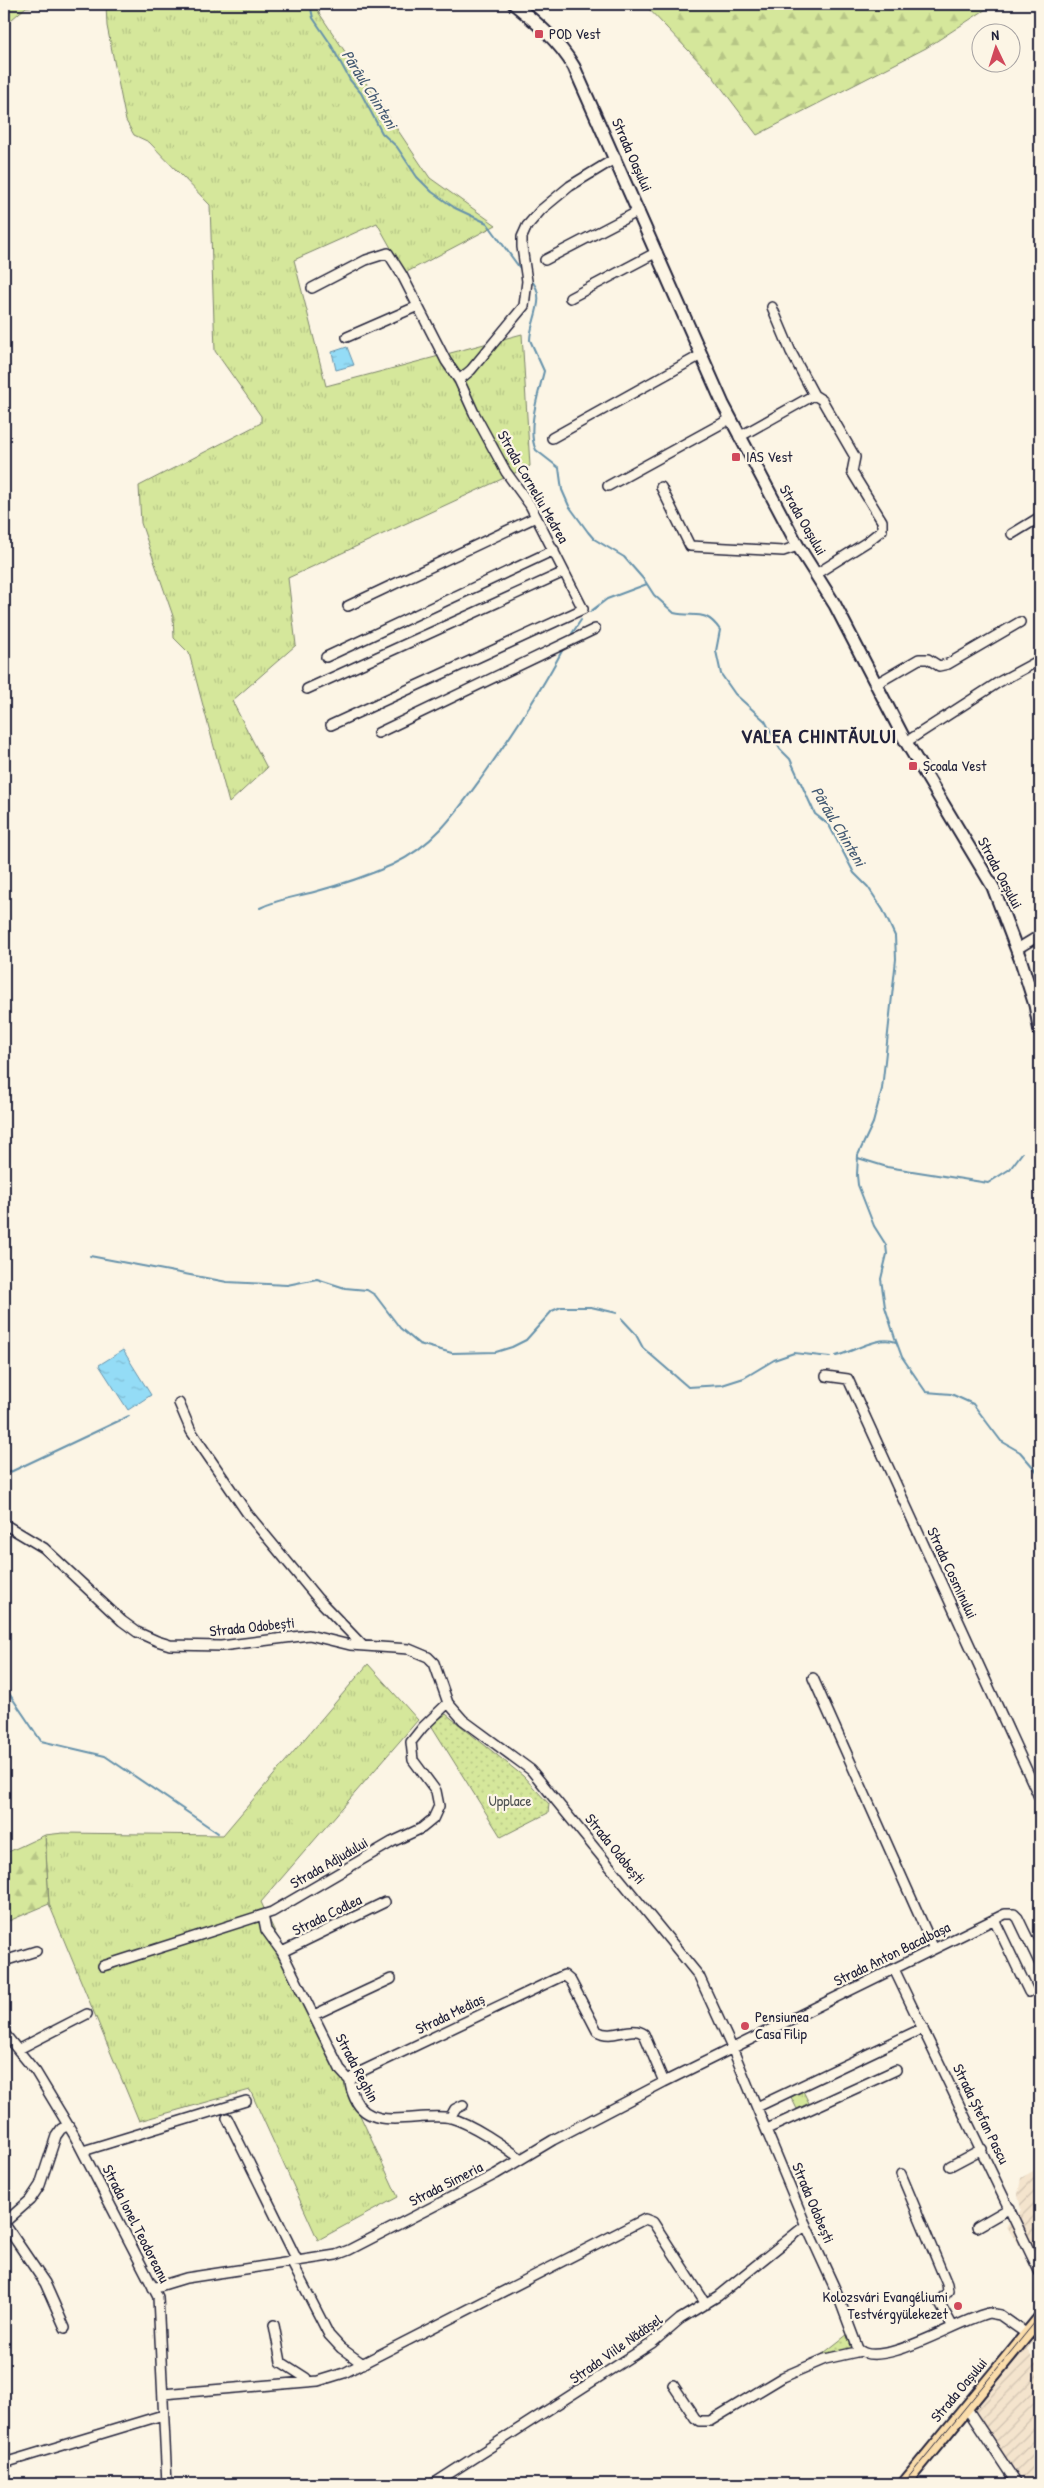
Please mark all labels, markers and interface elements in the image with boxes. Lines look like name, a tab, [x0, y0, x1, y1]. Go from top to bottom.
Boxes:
north arrow	[972, 22, 1022, 72]
place label: POD Vest	[549, 23, 601, 44]
text: N	[991, 25, 1000, 44]
marker: POD Vest	[533, 28, 545, 40]
water label: Pârâul Chinteni	[337, 45, 404, 134]
street label: Strada Oașului	[607, 115, 658, 195]
street label: Strada Corneliu Medrea	[493, 427, 574, 547]
place label: IAS Vest	[746, 446, 793, 467]
marker: IAS Vest	[730, 451, 742, 463]
street label: Strada Oașului	[775, 481, 832, 559]
district label: VALEA CHINTĂULUI	[741, 722, 897, 749]
place label: Școala Vest	[923, 755, 987, 776]
marker: Școala Vest	[907, 760, 919, 772]
water label: Pârâul Chinteni	[806, 782, 872, 871]
street label: Strada Oașului	[973, 833, 1028, 912]
street label: Strada Cosminului	[922, 1524, 983, 1622]
street label: Strada Odobești	[208, 1612, 296, 1641]
park label: Upplace	[489, 1790, 531, 1811]
street label: Strada Odobești	[580, 1809, 650, 1889]
street label: Strada Adjudului	[286, 1832, 372, 1893]
street label: Strada Codlea	[289, 1889, 365, 1940]
street label: Strada Anton Bacalbașa	[830, 1916, 954, 1991]
street label: Strada Mediaș	[412, 1988, 488, 2039]
place label: Pensiunea Casa Filip	[755, 2006, 809, 2044]
marker: Pensiunea Casa Filip	[739, 2020, 751, 2032]
street label: Strada Reghin	[331, 2030, 384, 2106]
street label: Strada Ștefan Pascu	[948, 2060, 1015, 2167]
street label: Strada Simeria	[405, 2156, 486, 2211]
street label: Strada Odobești	[787, 2159, 840, 2246]
street label: Strada Ionel Teodoreanu	[98, 2161, 175, 2286]
place label: Kolozsvári Evangéliumi Testvérgyülekezet	[823, 2286, 949, 2324]
marker: Kolozsvári Evangéliumi Testvérgyülekezet	[952, 2300, 964, 2312]
street label: Strada Viile Nădășel	[565, 2309, 666, 2388]
street label: Strada Oașului	[925, 2353, 992, 2426]

